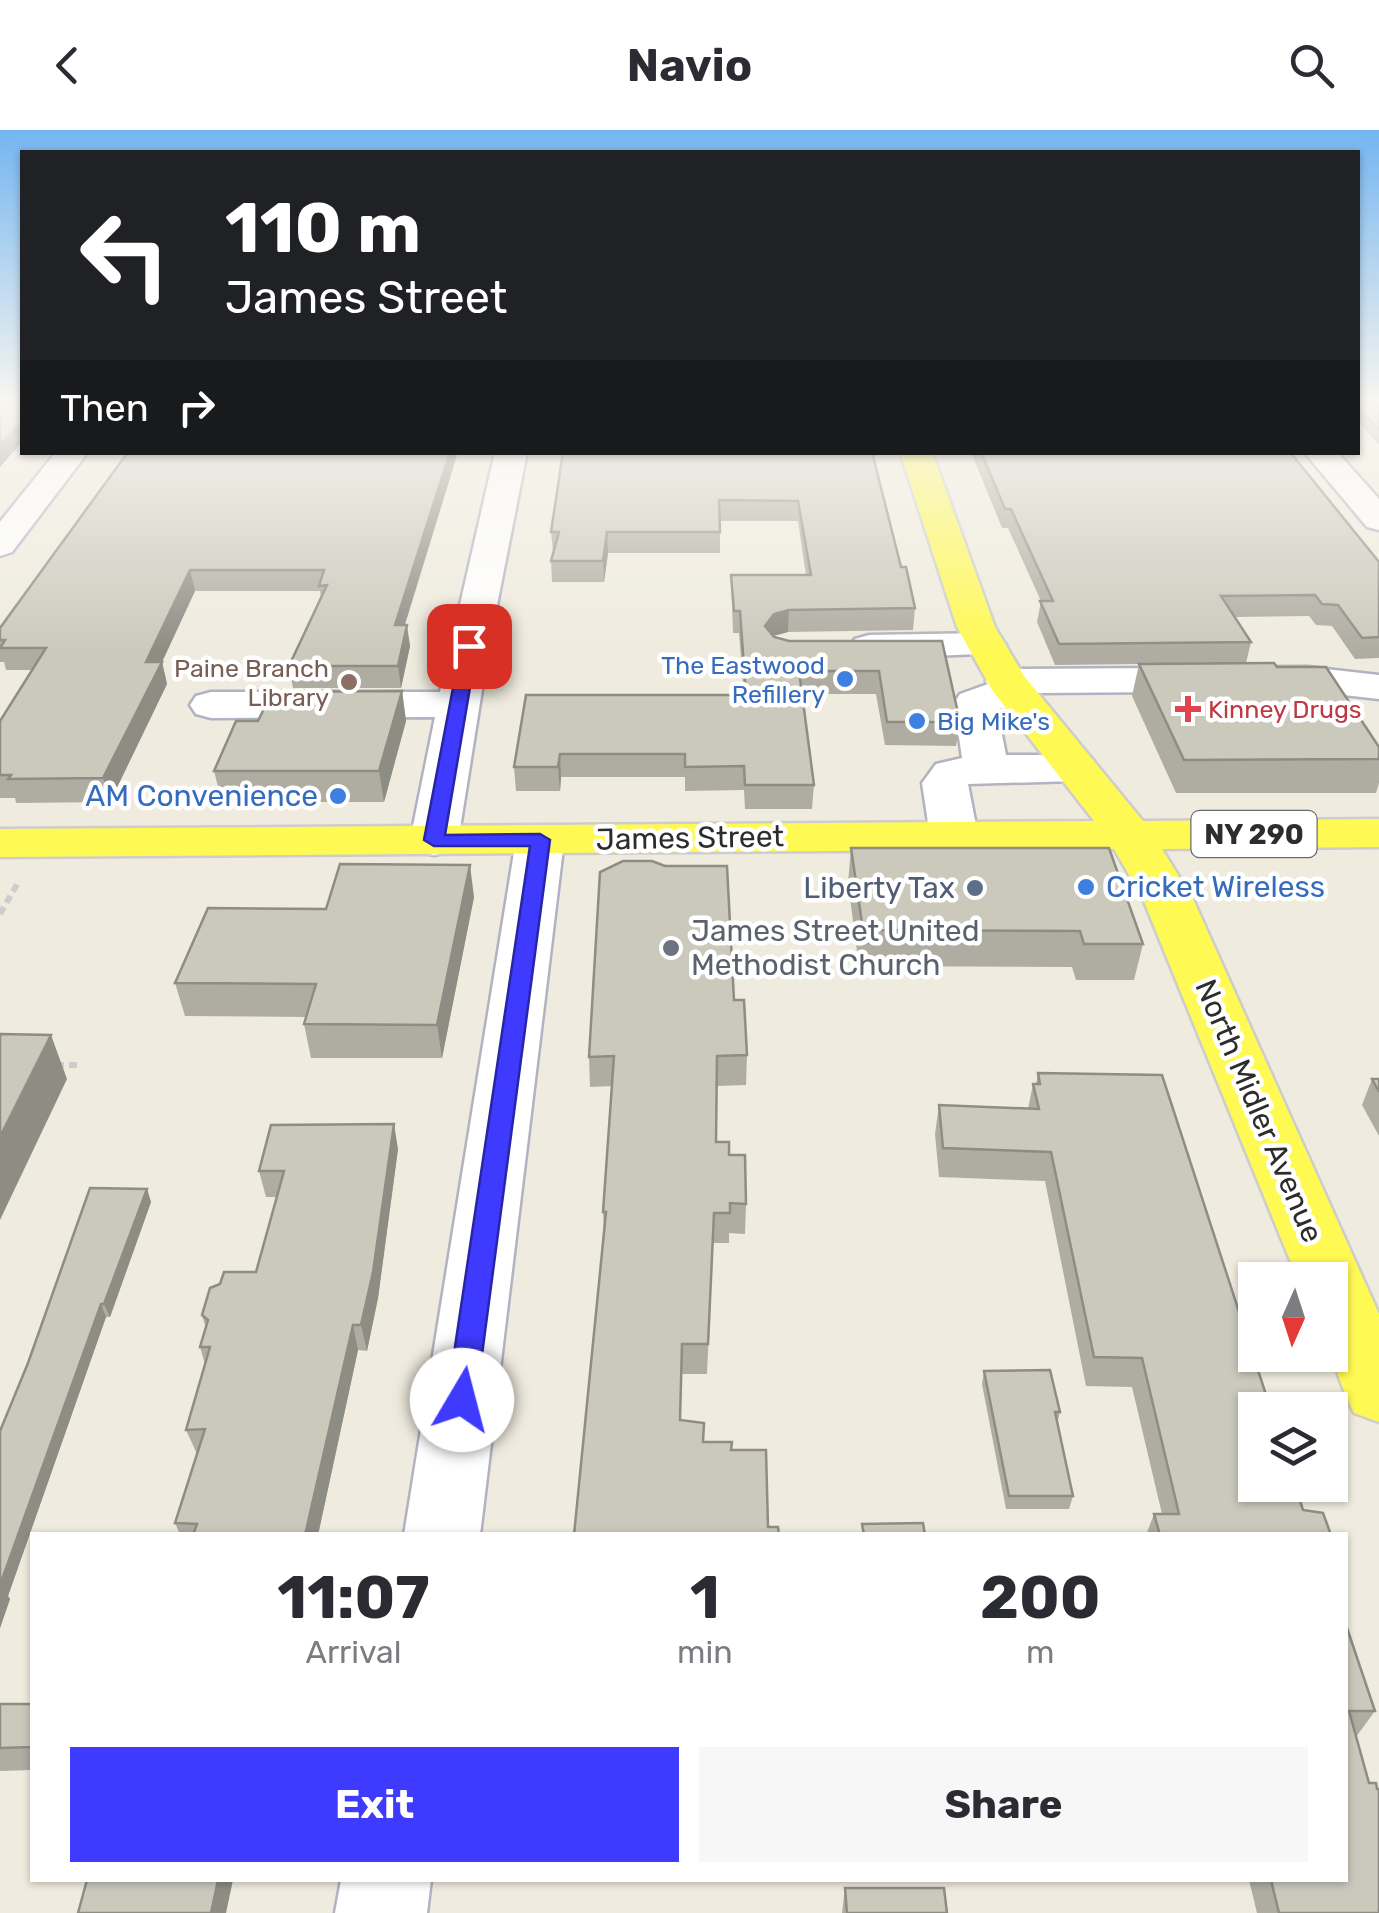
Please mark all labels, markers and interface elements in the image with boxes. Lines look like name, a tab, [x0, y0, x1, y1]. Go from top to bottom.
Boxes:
icon: back	[40, 38, 95, 93]
icon: search	[1284, 38, 1339, 93]
text: Navio	[627, 39, 752, 92]
text: 110 m	[225, 187, 421, 270]
icon: left	[60, 190, 190, 320]
text: James Street	[225, 271, 507, 324]
icon: right	[169, 380, 224, 435]
text: Then	[60, 385, 149, 431]
pin	[427, 604, 512, 689]
icon: arrive	[442, 619, 497, 674]
place label: The Eastwood Refillery	[661, 651, 825, 709]
place label: Paine Branch Library	[174, 654, 329, 712]
marker: The Eastwood Refillery	[834, 668, 856, 690]
marker: Paine Branch Library	[338, 671, 360, 693]
place label: Kinney Drugs	[1208, 695, 1362, 724]
marker: Kinney Drugs	[1177, 698, 1199, 720]
place label: Big Mike's	[937, 707, 1050, 736]
marker: Big Mike's	[906, 710, 928, 732]
place label: AM Convenience	[85, 778, 318, 814]
marker: AM Convenience	[327, 785, 349, 807]
road number: NY 290	[1192, 811, 1316, 857]
street label: James Street	[596, 818, 785, 858]
place label: Cricket Wireless	[1106, 869, 1325, 905]
place label: Liberty Tax	[803, 870, 955, 906]
marker: Cricket Wireless	[1075, 876, 1097, 898]
marker: Liberty Tax	[964, 877, 986, 899]
place label: James Street United Methodist Church	[691, 913, 980, 983]
marker: James Street United Methodist Church	[660, 937, 682, 959]
street label: North Midler Avenue	[1187, 974, 1331, 1248]
north arrow	[1238, 1262, 1348, 1372]
map controls	[1238, 1262, 1348, 1502]
position arrow	[410, 1348, 514, 1452]
button: layers	[1238, 1392, 1348, 1502]
text: 11:07	[277, 1562, 430, 1633]
text: 1	[690, 1562, 720, 1633]
text: 200	[980, 1562, 1101, 1633]
text: Arrival	[306, 1633, 402, 1671]
text: min	[677, 1633, 733, 1671]
text: m	[1026, 1633, 1055, 1671]
button: Exit	[70, 1747, 679, 1862]
button: Share	[699, 1747, 1308, 1862]

